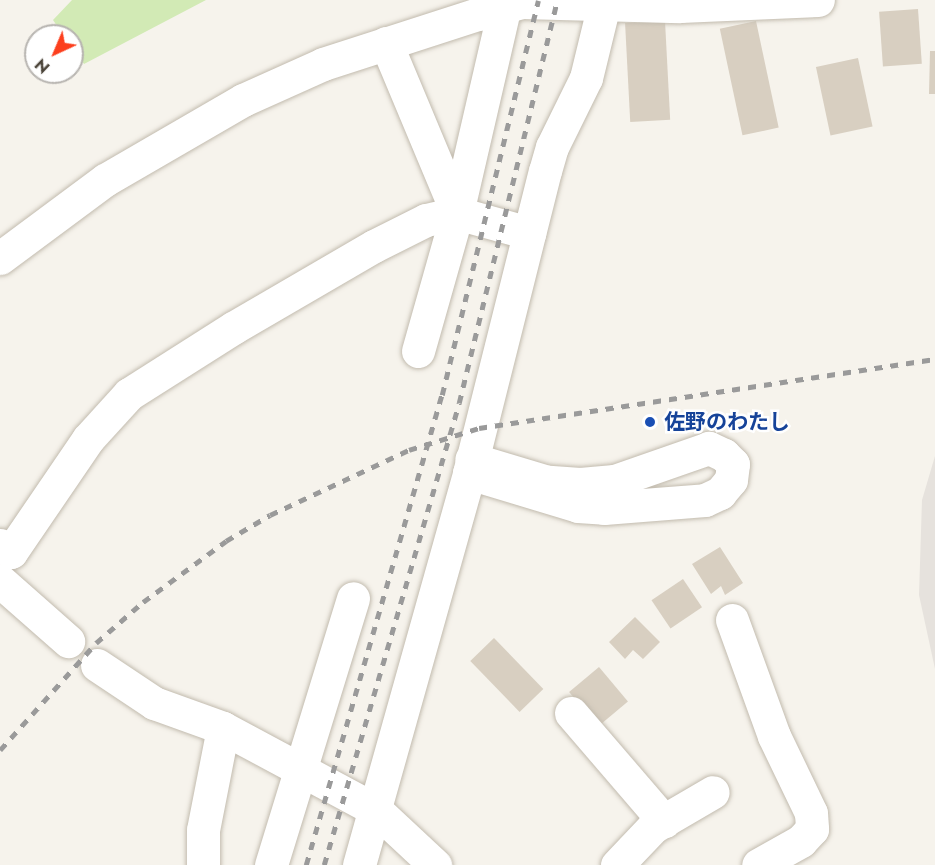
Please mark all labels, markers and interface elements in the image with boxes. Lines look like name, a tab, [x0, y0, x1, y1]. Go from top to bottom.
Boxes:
north arrow	[24, 24, 84, 84]
text: N	[30, 53, 55, 79]
place label: 佐野のわたし	[664, 409, 790, 435]
marker: 佐野のわたし	[641, 413, 659, 431]

